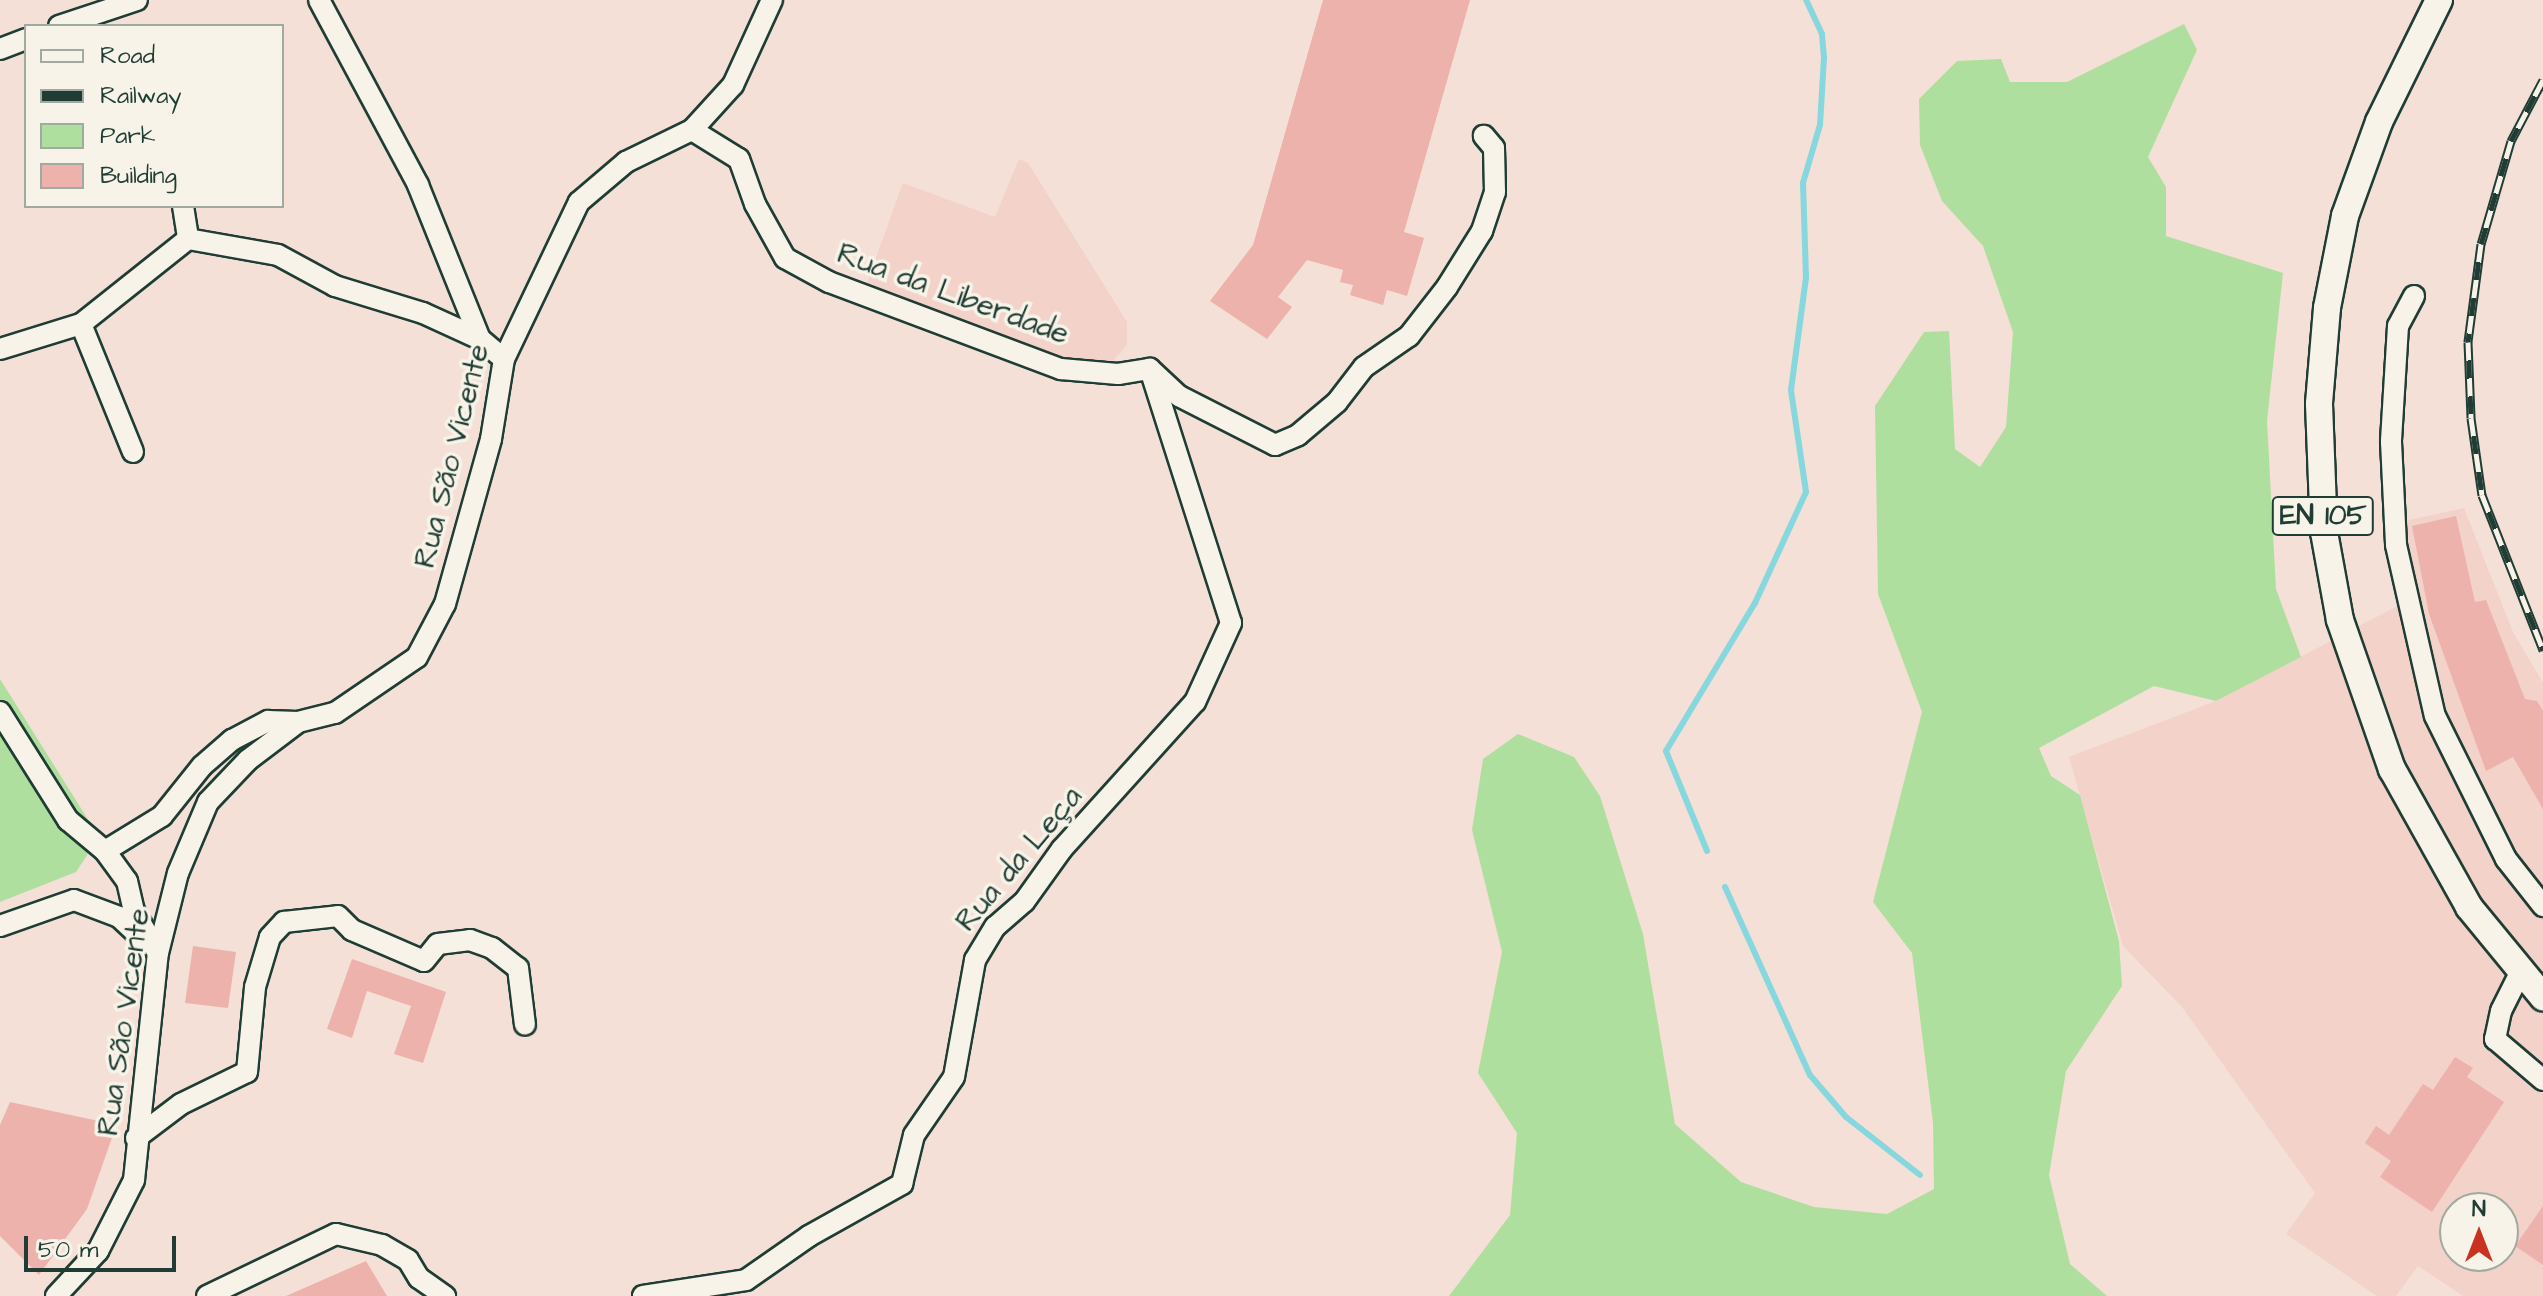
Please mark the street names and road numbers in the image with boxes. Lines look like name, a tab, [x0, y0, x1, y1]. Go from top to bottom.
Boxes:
street label: Rua da Liberdade	[832, 235, 1074, 353]
street label: Rua São Vicente	[407, 340, 497, 572]
road number: EN 105	[2271, 492, 2375, 540]
street label: Rua da Leça	[948, 779, 1090, 939]
street label: Rua São Vicente	[90, 906, 158, 1138]

